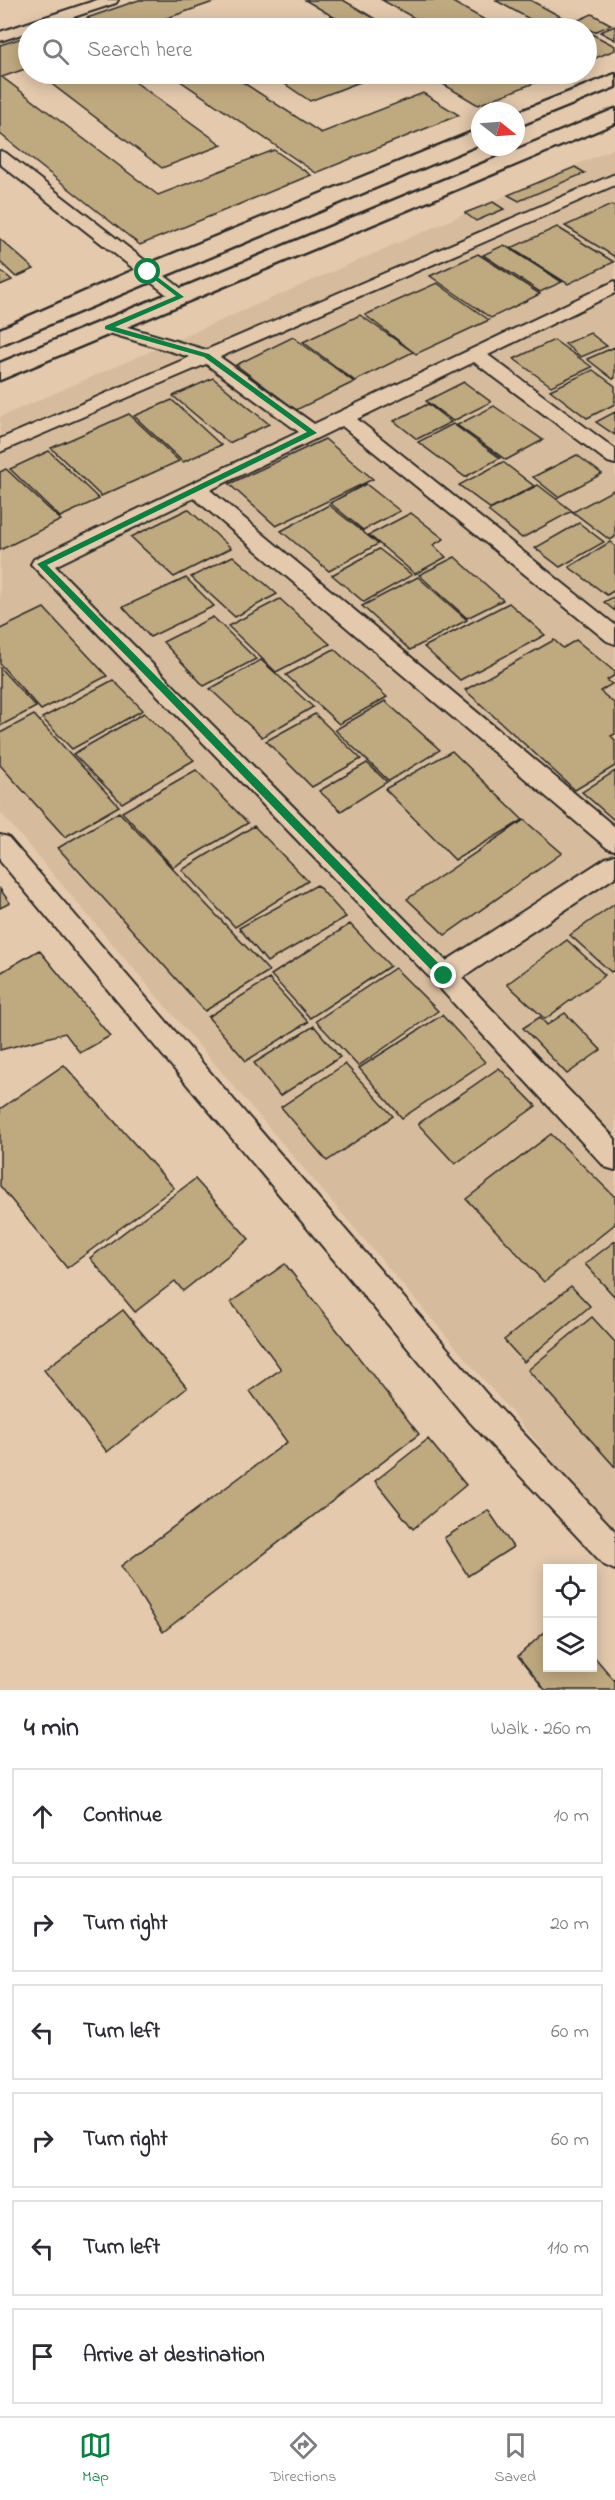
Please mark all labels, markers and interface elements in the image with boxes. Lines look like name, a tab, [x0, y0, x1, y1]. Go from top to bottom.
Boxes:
search box	[18, 18, 597, 84]
icon: search	[39, 35, 72, 68]
text: Search here	[87, 35, 192, 67]
north arrow	[471, 102, 525, 156]
route start	[134, 258, 160, 284]
route end	[430, 962, 456, 988]
map controls	[543, 1564, 597, 1672]
button: locate	[543, 1564, 597, 1618]
button: layers	[543, 1618, 597, 1672]
text: 4 min	[24, 1710, 79, 1748]
text: Walk · 260 m	[490, 1715, 591, 1744]
icon: ahead	[26, 1800, 59, 1833]
text: Continue	[83, 1800, 162, 1832]
text: 10 m	[553, 1802, 589, 1831]
icon: right	[26, 1908, 59, 1941]
text: Turn right	[83, 1908, 168, 1940]
text: 20 m	[550, 1910, 589, 1939]
icon: left	[26, 2016, 59, 2049]
text: Turn left	[83, 2016, 160, 2048]
text: 60 m	[551, 2018, 589, 2047]
icon: right	[26, 2124, 59, 2157]
text: Turn right	[83, 2124, 168, 2156]
text: 60 m	[551, 2126, 589, 2155]
icon: left	[26, 2232, 59, 2265]
text: Turn left	[83, 2232, 160, 2264]
text: 110 m	[547, 2234, 589, 2263]
icon: arrive	[26, 2340, 59, 2373]
text: Arrive at destination	[83, 2340, 265, 2372]
tab: Map	[79, 2429, 112, 2489]
tab: Directions	[270, 2429, 336, 2489]
tab: Saved	[494, 2429, 536, 2489]

